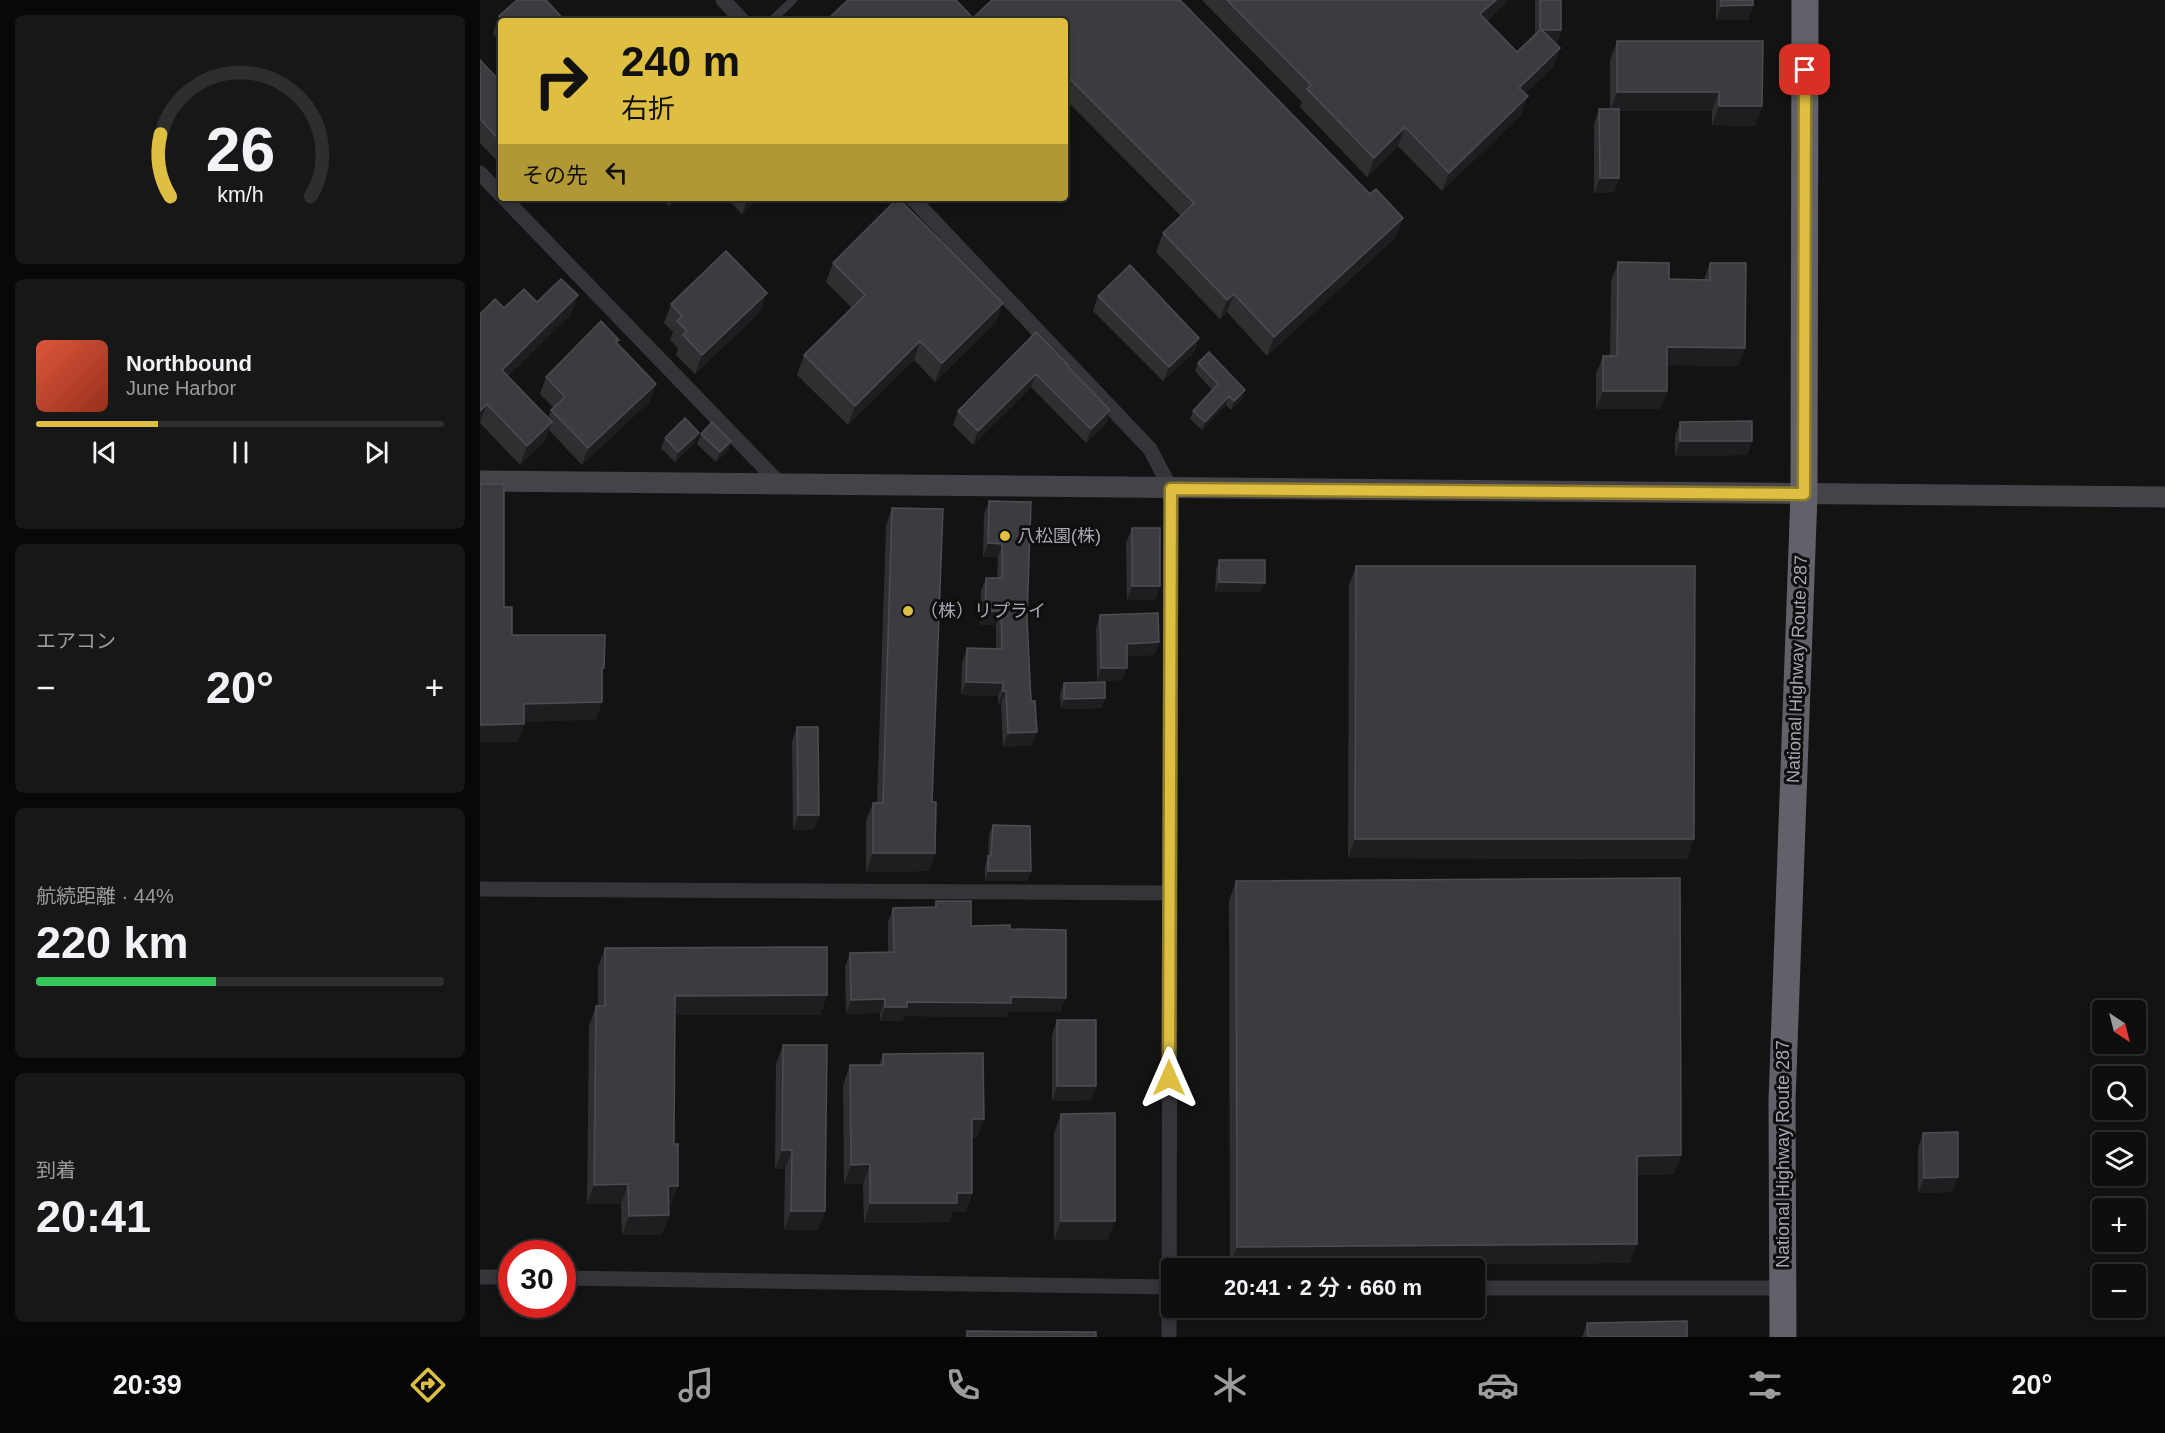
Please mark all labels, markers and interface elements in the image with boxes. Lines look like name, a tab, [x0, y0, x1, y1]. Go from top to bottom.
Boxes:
text: 240 m	[621, 38, 740, 85]
icon: right	[522, 42, 600, 120]
pin	[1779, 44, 1830, 95]
icon: arrive	[1788, 53, 1821, 86]
text: 右折	[621, 94, 675, 124]
text: 26	[205, 115, 275, 184]
icon: left	[600, 156, 633, 189]
text: その先	[522, 163, 588, 188]
text: km/h	[217, 183, 263, 207]
text: Northbound	[126, 351, 252, 376]
text: June Harbor	[126, 377, 236, 399]
icon: previous	[88, 436, 121, 469]
icon: pause	[224, 436, 257, 469]
icon: next	[360, 436, 393, 469]
place label: 八松園(株)	[1017, 526, 1101, 546]
marker: 八松園(株)	[998, 529, 1012, 543]
street label: National Highway Route 287	[1783, 555, 1811, 783]
place label: （株）リプライ	[920, 601, 1046, 621]
marker: （株）リプライ	[901, 604, 915, 618]
text: エアコン	[36, 630, 116, 652]
text: 20°	[206, 662, 274, 713]
text: −	[36, 669, 55, 706]
text: +	[425, 669, 444, 706]
text: 航続距離 · 44%	[36, 885, 174, 907]
text: 220 km	[36, 917, 189, 968]
north arrow	[2092, 1000, 2146, 1054]
map controls	[2092, 1000, 2146, 1318]
street label: National Highway Route 287	[1773, 1040, 1793, 1268]
position arrow	[1137, 1046, 1201, 1110]
button: search	[2092, 1066, 2146, 1120]
button: layers	[2092, 1132, 2146, 1186]
text: 到着	[36, 1159, 76, 1181]
text: 20:41	[36, 1191, 151, 1242]
button: +	[2092, 1198, 2146, 1252]
speed limit sign: 30	[498, 1240, 576, 1318]
button: −	[2092, 1264, 2146, 1318]
text: 20:41 · 2 分 · 660 m	[1224, 1275, 1422, 1300]
icon: directions	[407, 1364, 449, 1406]
icon: music	[675, 1364, 717, 1406]
icon: phone	[942, 1364, 984, 1406]
icon: climate	[1209, 1364, 1251, 1406]
icon: car	[1477, 1364, 1519, 1406]
icon: filters	[1744, 1364, 1786, 1406]
text: 20:39	[113, 1370, 182, 1400]
text: 20°	[2011, 1370, 2052, 1400]

